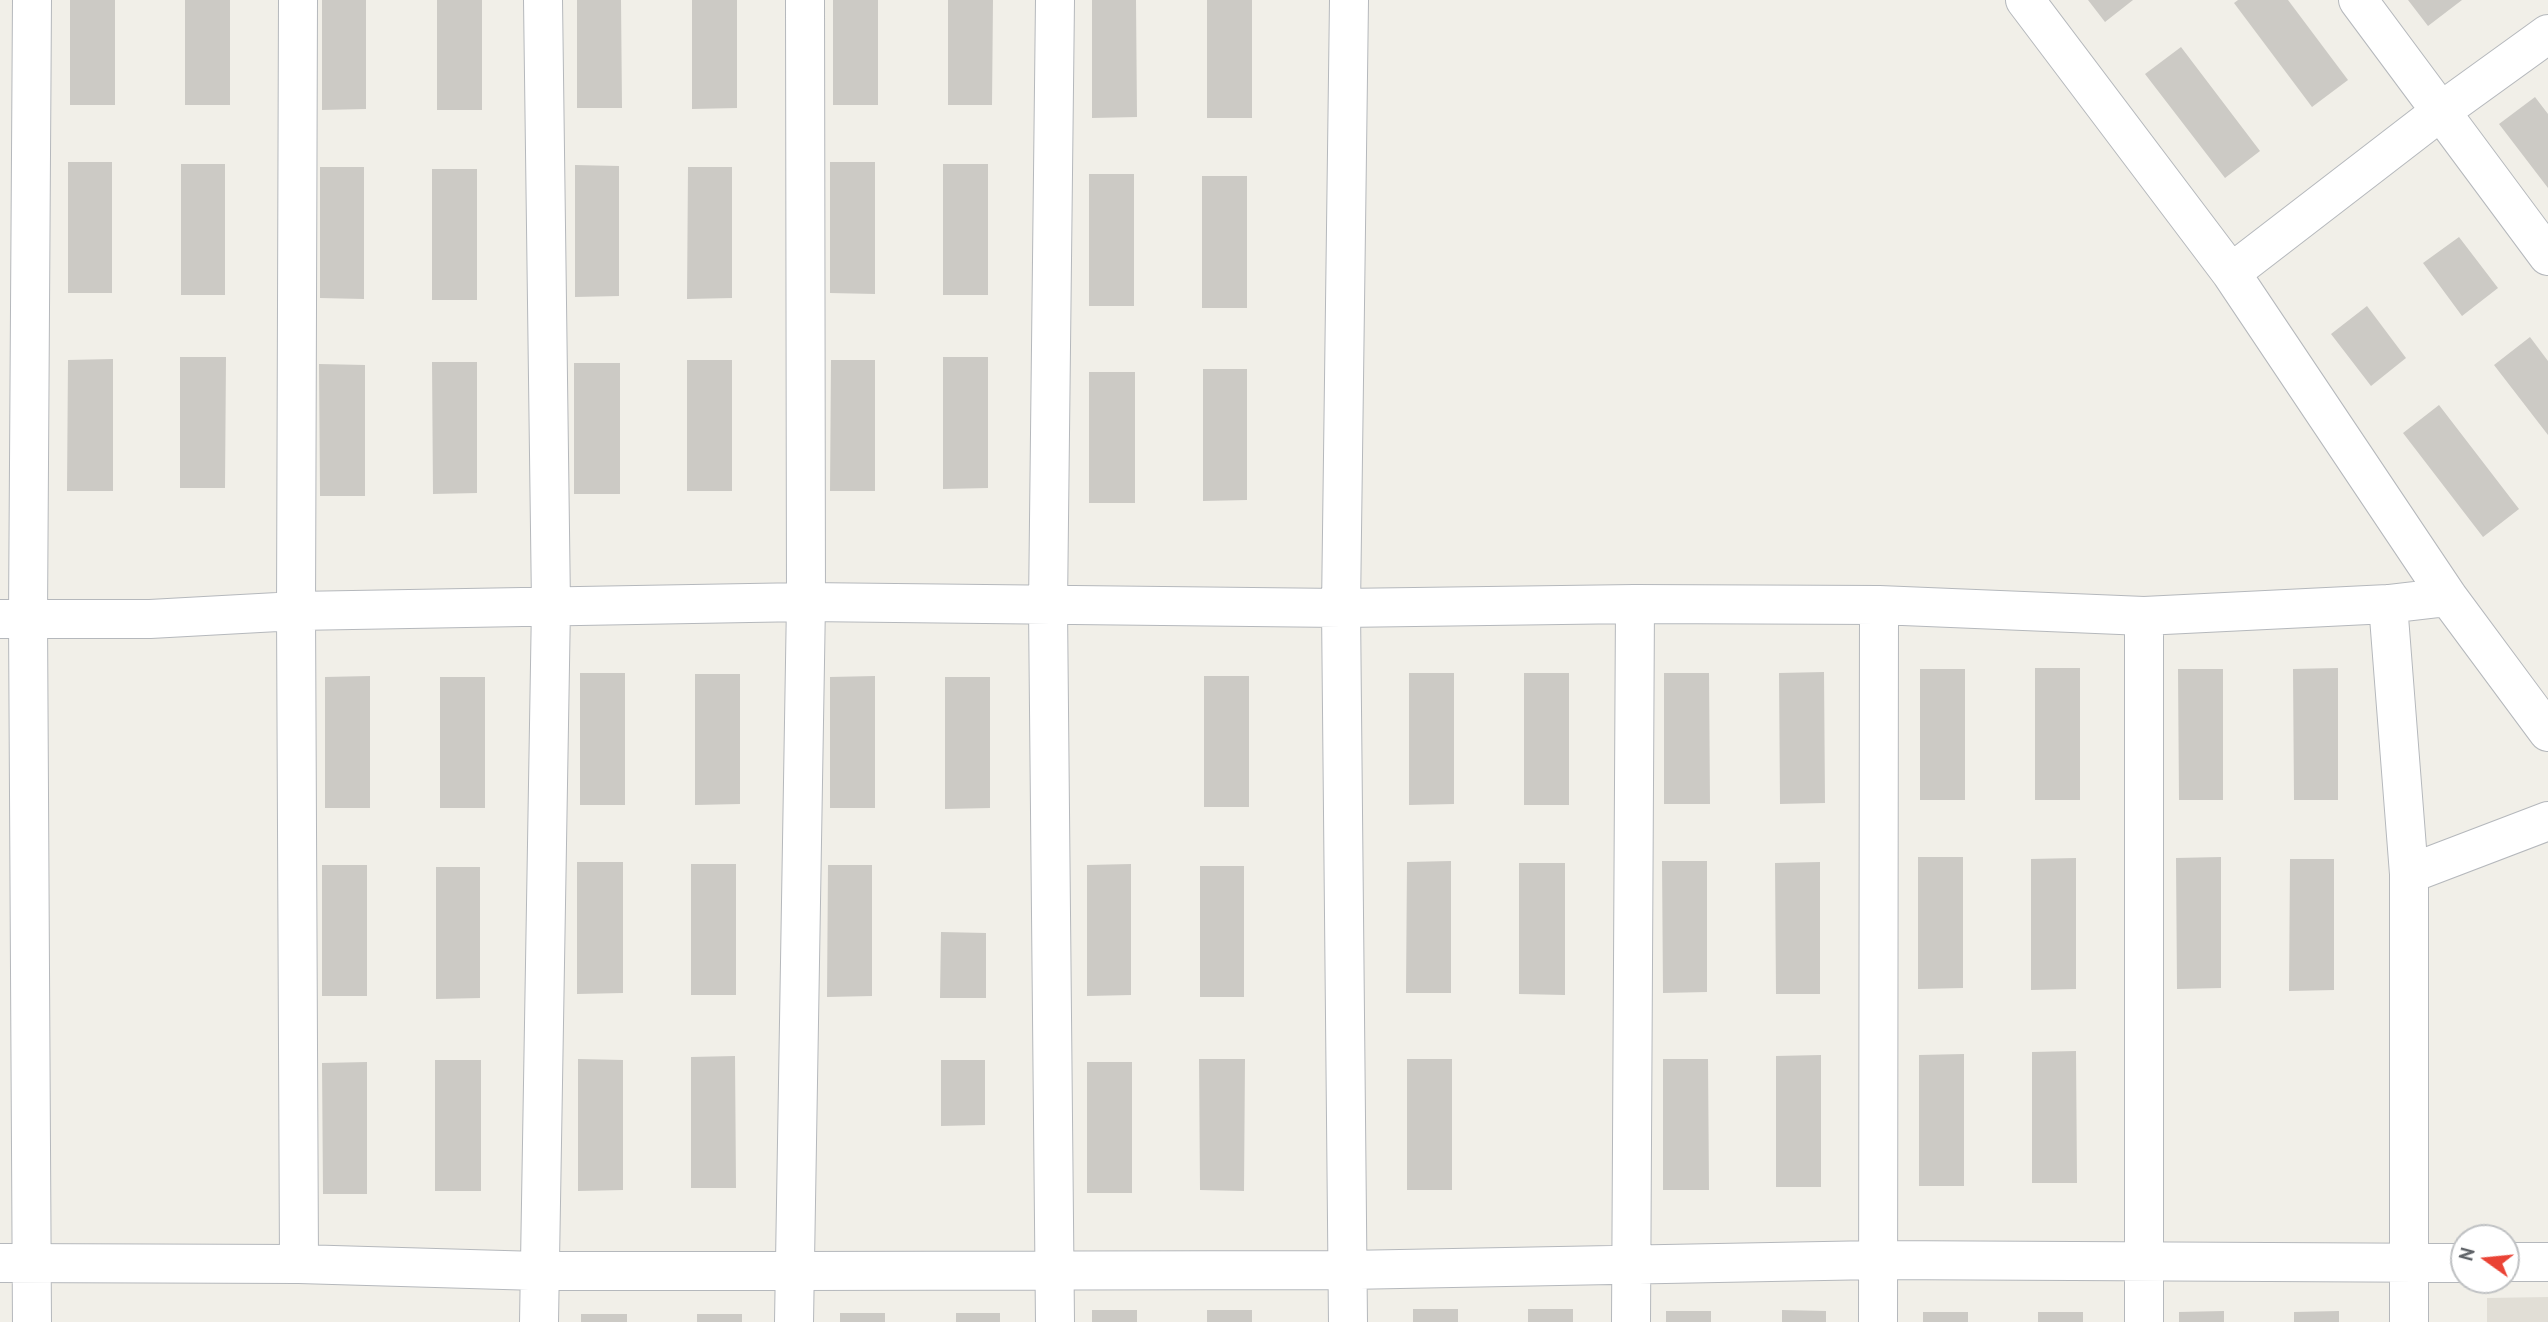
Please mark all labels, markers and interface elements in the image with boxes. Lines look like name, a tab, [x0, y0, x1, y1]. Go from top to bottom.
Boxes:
north arrow	[2450, 1224, 2520, 1294]
text: N	[2453, 1245, 2480, 1263]

